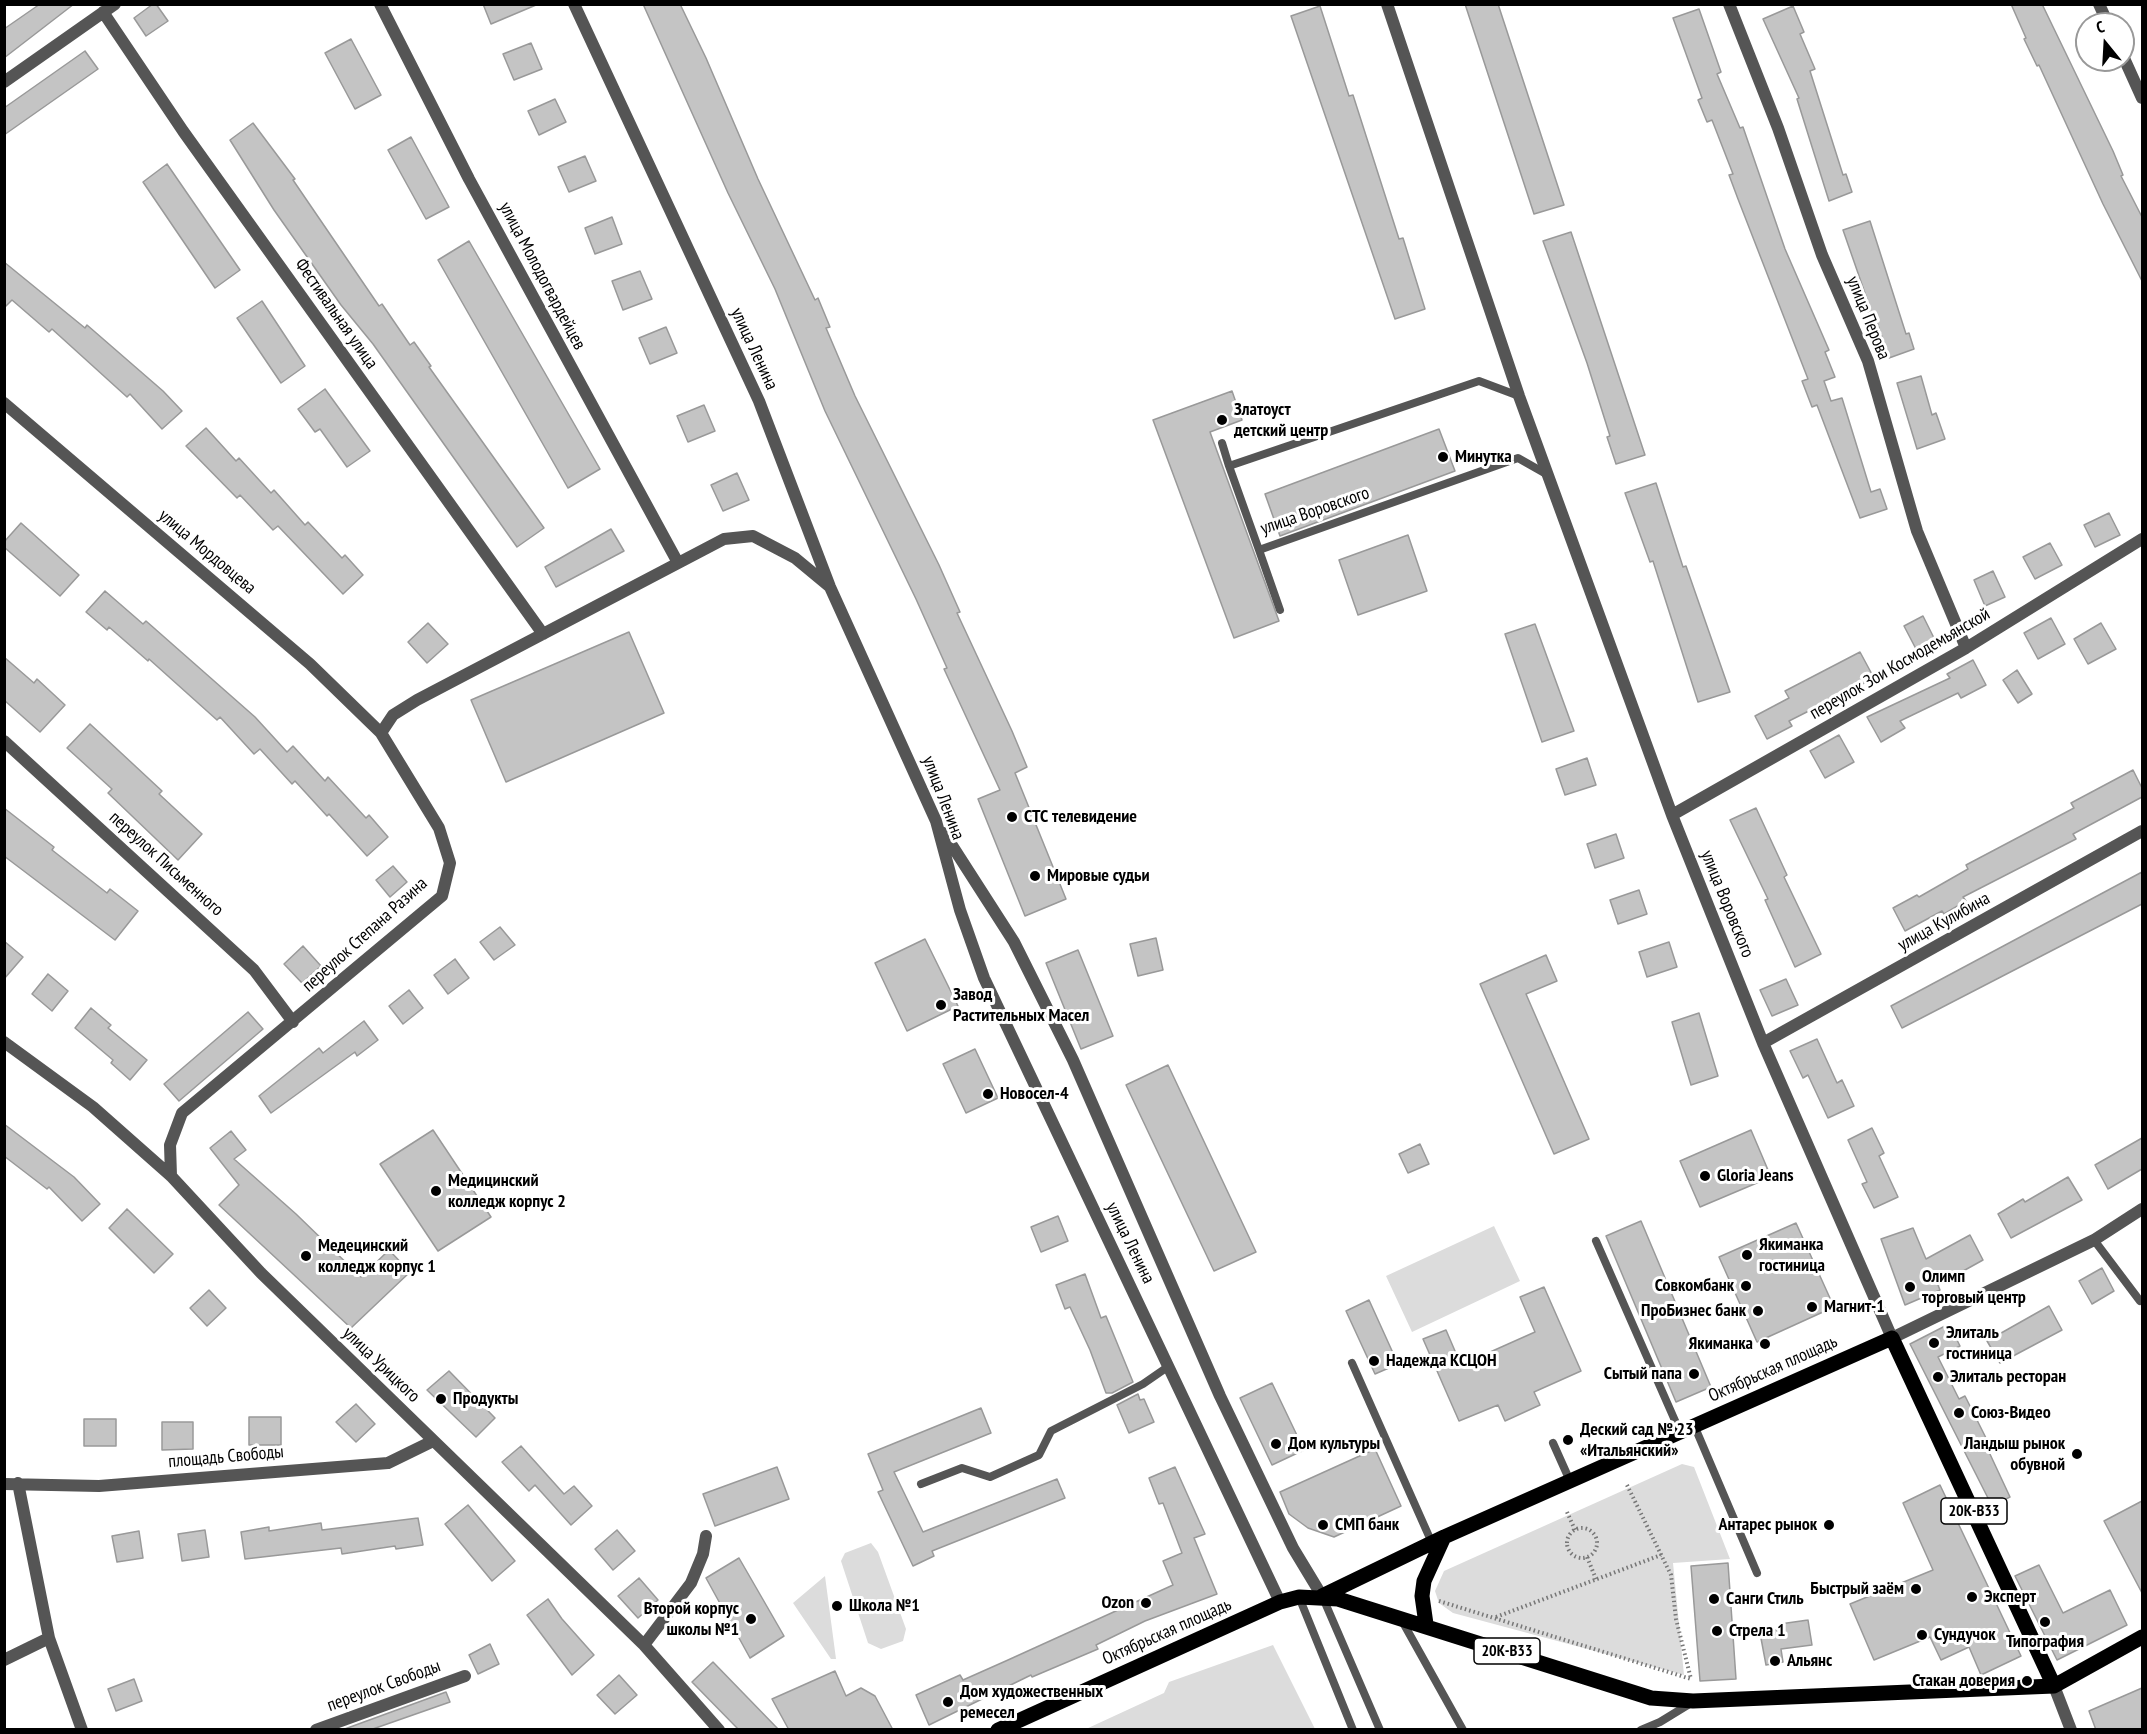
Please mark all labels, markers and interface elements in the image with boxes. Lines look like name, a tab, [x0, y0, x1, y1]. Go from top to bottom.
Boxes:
north arrow	[2075, 12, 2135, 72]
text: С	[2093, 16, 2107, 37]
street label: улица Молодогвардейцев	[494, 198, 590, 354]
street label: Фестивальная улица	[290, 255, 382, 373]
street label: улица Перова	[1842, 273, 1894, 363]
street label: улица Ленина	[726, 305, 782, 393]
place label: Златоуст детский центр	[1234, 399, 1328, 442]
marker: Златоуст детский центр	[1215, 413, 1229, 427]
place label: Минутка	[1455, 446, 1512, 468]
marker: Минутка	[1436, 450, 1450, 464]
street label: улица Воровского	[1258, 482, 1372, 540]
street label: улица Мордовцева	[154, 505, 260, 599]
street label: переулок Зои Космодемьянской	[1806, 604, 1994, 724]
street label: улица Ленина	[917, 753, 969, 843]
place label: СТС телевидение	[1024, 806, 1137, 828]
street label: переулок Письменного	[104, 807, 228, 921]
marker: СТС телевидение	[1005, 810, 1019, 824]
street label: улица Воровского	[1696, 847, 1758, 961]
place label: Мировые судьи	[1047, 865, 1149, 887]
marker: Мировые судьи	[1028, 869, 1042, 883]
street label: переулок Степана Разина	[298, 873, 432, 997]
street label: улица Кулибина	[1894, 888, 1994, 956]
place label: Завод Растительных Масел	[953, 984, 1089, 1026]
marker: Завод Растительных Масел	[934, 998, 948, 1012]
place label: Новосел-4	[1000, 1083, 1069, 1105]
marker: Новосел-4	[981, 1087, 995, 1101]
place label: Gloria Jeans	[1717, 1165, 1794, 1187]
marker: Gloria Jeans	[1698, 1169, 1712, 1183]
place label: Медицинский колледж корпус 2	[448, 1170, 566, 1212]
marker: Медицинский колледж корпус 2	[429, 1184, 443, 1198]
street label: улица Ленина	[1101, 1199, 1159, 1287]
place label: Якиманка гостиница	[1759, 1234, 1825, 1276]
place label: Медецинский колледж корпус 1	[318, 1235, 436, 1278]
marker: Якиманка гостиница	[1740, 1248, 1754, 1262]
marker: Медецинский колледж корпус 1	[299, 1249, 313, 1263]
place label: Олимп торговый центр	[1922, 1266, 2026, 1308]
place label: Совкомбанк	[1655, 1275, 1734, 1297]
marker: Совкомбанк	[1739, 1279, 1753, 1293]
marker: Олимп торговый центр	[1903, 1280, 1917, 1294]
place label: Магнит-1	[1824, 1296, 1885, 1318]
place label: ПроБизнес банк	[1641, 1300, 1746, 1322]
marker: Магнит-1	[1805, 1300, 1819, 1314]
marker: ПроБизнес банк	[1751, 1304, 1765, 1318]
place label: Элиталь гостиница	[1946, 1322, 2012, 1364]
street label: улица Урицкого	[338, 1323, 424, 1407]
street label: Октябрьская площадь	[1705, 1331, 1841, 1407]
place label: Якиманка	[1689, 1333, 1753, 1355]
marker: Элиталь гостиница	[1927, 1336, 1941, 1350]
marker: Якиманка	[1758, 1337, 1772, 1351]
place label: Надежда КСЦОН	[1386, 1350, 1497, 1372]
marker: Надежда КСЦОН	[1367, 1354, 1381, 1368]
place label: Сытый папа	[1604, 1363, 1682, 1385]
place label: Элиталь ресторан	[1950, 1366, 2066, 1388]
marker: Сытый папа	[1687, 1367, 1701, 1381]
marker: Элиталь ресторан	[1931, 1370, 1945, 1384]
place label: Продукты	[453, 1388, 518, 1410]
marker: Продукты	[434, 1392, 448, 1406]
place label: Союз-Видео	[1971, 1402, 2051, 1424]
marker: Союз-Видео	[1952, 1406, 1966, 1420]
place label: Деский сад № 23 «Итальянский»	[1580, 1419, 1694, 1462]
place label: Дом культуры	[1288, 1433, 1380, 1455]
marker: Деский сад № 23 «Итальянский»	[1561, 1433, 1575, 1447]
place label: Ландыш рынок обувной	[1964, 1433, 2065, 1476]
marker: Дом культуры	[1269, 1437, 1283, 1451]
street label: площадь Свободы	[167, 1441, 285, 1473]
marker: Ландыш рынок обувной	[2070, 1447, 2084, 1461]
road number: 20К-В33	[1941, 1498, 2007, 1524]
place label: СМП банк	[1335, 1514, 1399, 1536]
place label: Антарес рынок	[1719, 1514, 1817, 1536]
marker: СМП банк	[1316, 1518, 1330, 1532]
marker: Антарес рынок	[1822, 1518, 1836, 1532]
place label: Быстрый заём	[1810, 1578, 1904, 1600]
marker: Быстрый заём	[1909, 1582, 1923, 1596]
place label: Эксперт	[1984, 1586, 2036, 1608]
place label: Санги Стиль	[1726, 1588, 1804, 1610]
marker: Эксперт	[1965, 1590, 1979, 1604]
place label: Ozon	[1101, 1592, 1134, 1614]
marker: Санги Стиль	[1707, 1592, 1721, 1606]
street label: Октябрьская площадь	[1099, 1594, 1235, 1670]
place label: Школа №1	[849, 1595, 920, 1617]
marker: Ozon	[1139, 1596, 1153, 1610]
place label: Второй корпус школы №1	[644, 1598, 739, 1640]
marker: Школа №1	[830, 1599, 844, 1613]
marker: Второй корпус школы №1	[744, 1612, 758, 1626]
marker: Типография	[2038, 1615, 2052, 1629]
place label: Стрела 1	[1729, 1620, 1786, 1642]
marker: Стрела 1	[1710, 1624, 1724, 1638]
place label: Сундучок	[1934, 1624, 1996, 1646]
marker: Сундучок	[1915, 1628, 1929, 1642]
place label: Типография	[2006, 1631, 2084, 1653]
road number: 20К-В33	[1474, 1638, 1540, 1664]
place label: Альянс	[1787, 1650, 1832, 1672]
marker: Альянс	[1768, 1654, 1782, 1668]
street label: переулок Свободы	[324, 1655, 444, 1717]
place label: Стакан доверия	[1912, 1670, 2015, 1692]
marker: Стакан доверия	[2020, 1674, 2034, 1688]
place label: Дом художественных ремесел	[960, 1681, 1103, 1724]
marker: Дом художественных ремесел	[941, 1695, 955, 1709]

